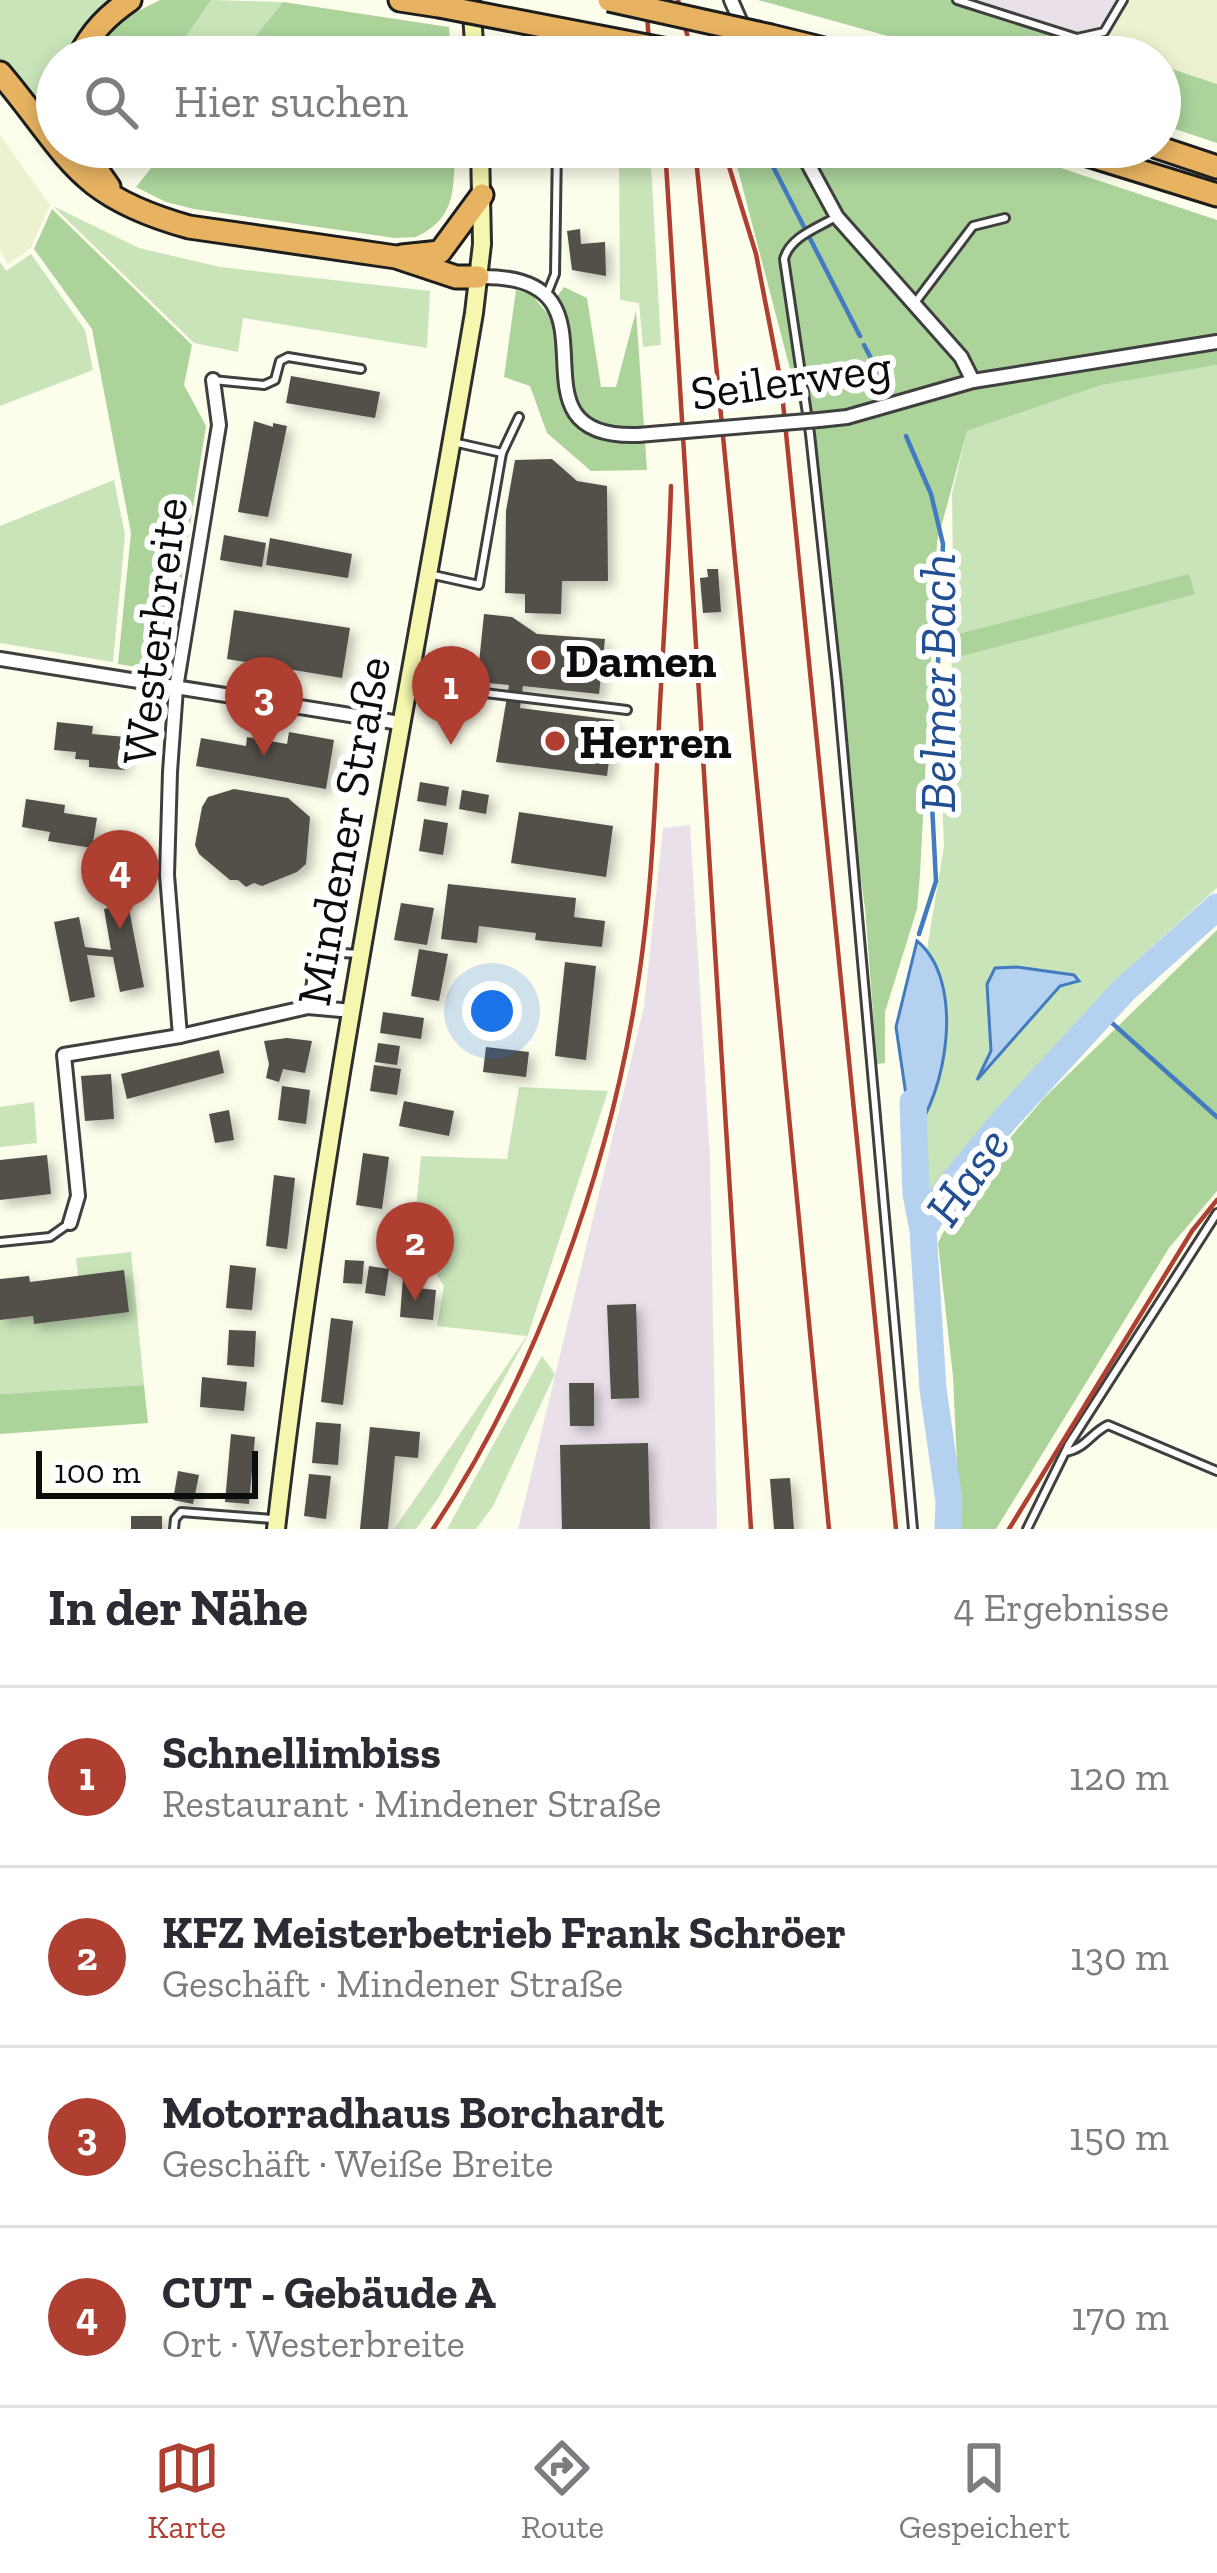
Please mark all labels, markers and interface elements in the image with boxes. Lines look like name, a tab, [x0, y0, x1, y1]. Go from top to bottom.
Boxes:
search box	[36, 36, 1181, 168]
icon: search	[78, 69, 144, 135]
text: Hier suchen	[174, 75, 408, 129]
street label: Seilerweg	[687, 337, 895, 422]
street label: Westerbreite	[110, 494, 199, 768]
water label: Belmer Bach	[907, 553, 968, 813]
place label: Damen	[565, 632, 717, 689]
pin: 1	[412, 646, 490, 745]
marker: Damen	[528, 647, 554, 673]
street label: Mindener Straße	[285, 652, 402, 1010]
pin: 3	[225, 657, 303, 756]
place label: Herren	[579, 713, 732, 770]
marker: Herren	[542, 728, 568, 754]
pin: 4	[81, 830, 159, 929]
your location	[462, 981, 522, 1041]
water label: Hase	[912, 1116, 1023, 1237]
pin: 2	[376, 1202, 454, 1301]
scale bar	[36, 1445, 258, 1498]
text: 100 m	[54, 1452, 141, 1491]
text: In der Nähe	[48, 1577, 308, 1638]
text: 4 Ergebnisse	[954, 1584, 1169, 1631]
text: Schnellimbiss	[162, 1726, 441, 1780]
text: 1	[79, 1753, 95, 1800]
text: 120 m	[1069, 1753, 1169, 1800]
text: Restaurant · Mindener Straße	[162, 1780, 661, 1827]
text: KFZ Meisterbetrieb Frank Schröer	[162, 1906, 846, 1960]
text: 2	[77, 1933, 97, 1980]
text: 130 m	[1070, 1933, 1169, 1980]
text: Geschäft · Mindener Straße	[162, 1960, 623, 2007]
text: Motorradhaus Borchardt	[162, 2086, 664, 2140]
text: 3	[77, 2113, 97, 2160]
text: 150 m	[1069, 2113, 1169, 2160]
text: Geschäft · Weiße Breite	[162, 2140, 553, 2187]
text: CUT - Gebäude A	[162, 2266, 496, 2320]
text: 4	[76, 2293, 98, 2340]
text: 170 m	[1071, 2293, 1169, 2340]
text: Ort · Westerbreite	[162, 2320, 465, 2367]
tab: Karte	[147, 2435, 226, 2546]
tab: Route	[521, 2435, 604, 2546]
tab: Gespeichert	[899, 2435, 1070, 2546]

